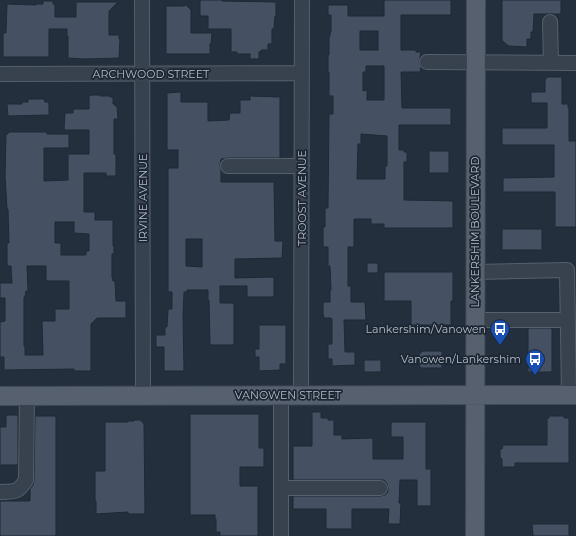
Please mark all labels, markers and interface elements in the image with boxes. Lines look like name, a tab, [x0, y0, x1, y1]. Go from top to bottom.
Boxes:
street label: ARCHWOOD STREET	[93, 67, 210, 81]
street label: TROOST AVENUE	[295, 150, 309, 246]
street label: IRVINE AVENUE	[136, 154, 150, 242]
street label: LANKERSHIM BOULEVARD	[468, 156, 482, 308]
bus stop icon: Lankershim/Vanowen	[489, 318, 511, 346]
place label: Lankershim/Vanowen	[365, 322, 486, 336]
bus stop icon: Vanowen/Lankershim	[524, 348, 546, 376]
place label: Vanowen/Lankershim	[401, 352, 521, 366]
street label: VANOWEN STREET	[235, 388, 342, 402]

